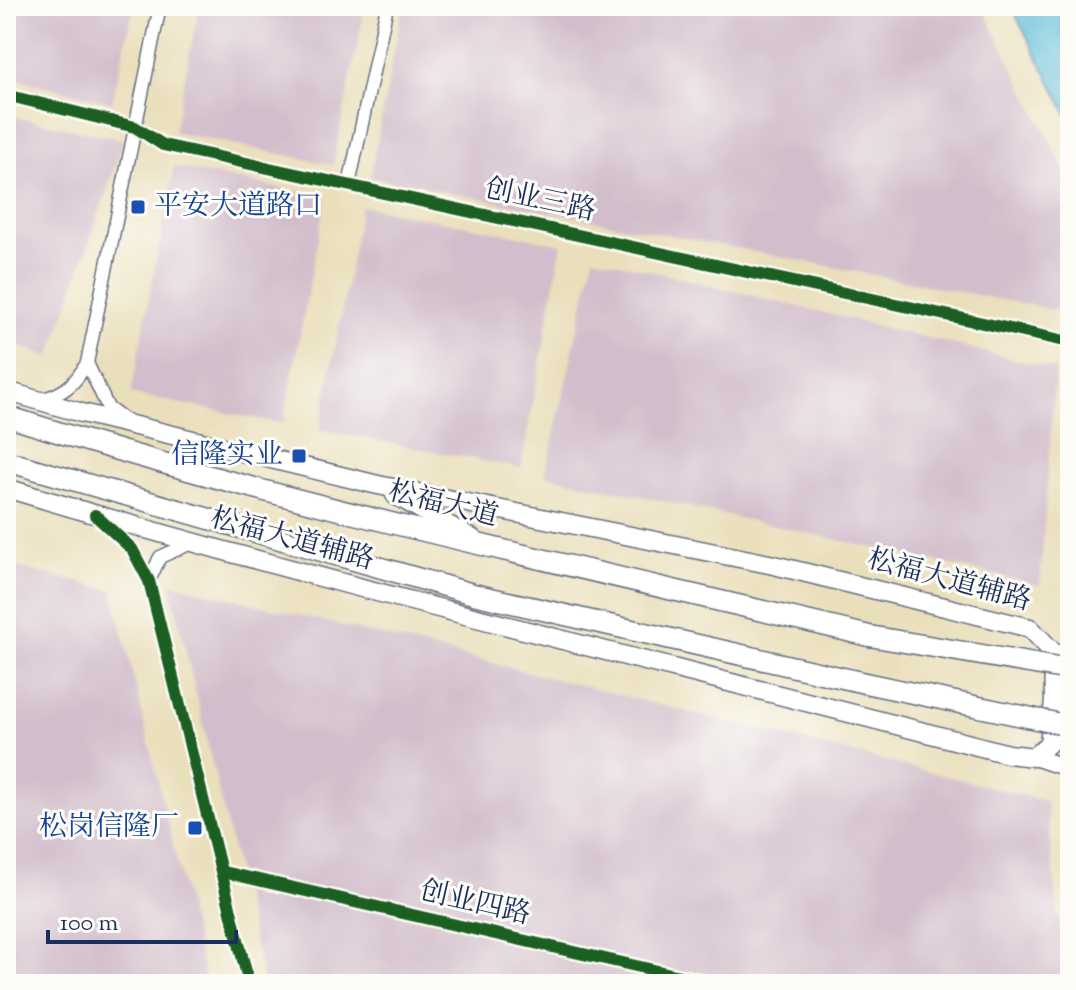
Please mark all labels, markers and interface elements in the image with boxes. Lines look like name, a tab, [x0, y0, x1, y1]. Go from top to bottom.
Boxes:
street label: 创业三路	[481, 170, 599, 232]
place label: 平安大道路口	[154, 187, 322, 227]
marker: 平安大道路口	[129, 198, 147, 216]
place label: 信隆实业	[171, 436, 283, 476]
marker: 信隆实业	[290, 447, 308, 465]
street label: 松福大道	[384, 472, 502, 538]
street label: 松福大道辅路	[206, 499, 378, 581]
street label: 松福大道辅路	[863, 540, 1035, 622]
place label: 松岗信隆厂	[39, 808, 179, 848]
marker: 松岗信隆厂	[186, 819, 204, 837]
street label: 创业四路	[416, 872, 534, 936]
scale bar	[48, 894, 236, 944]
text: 100 m	[60, 907, 118, 941]

